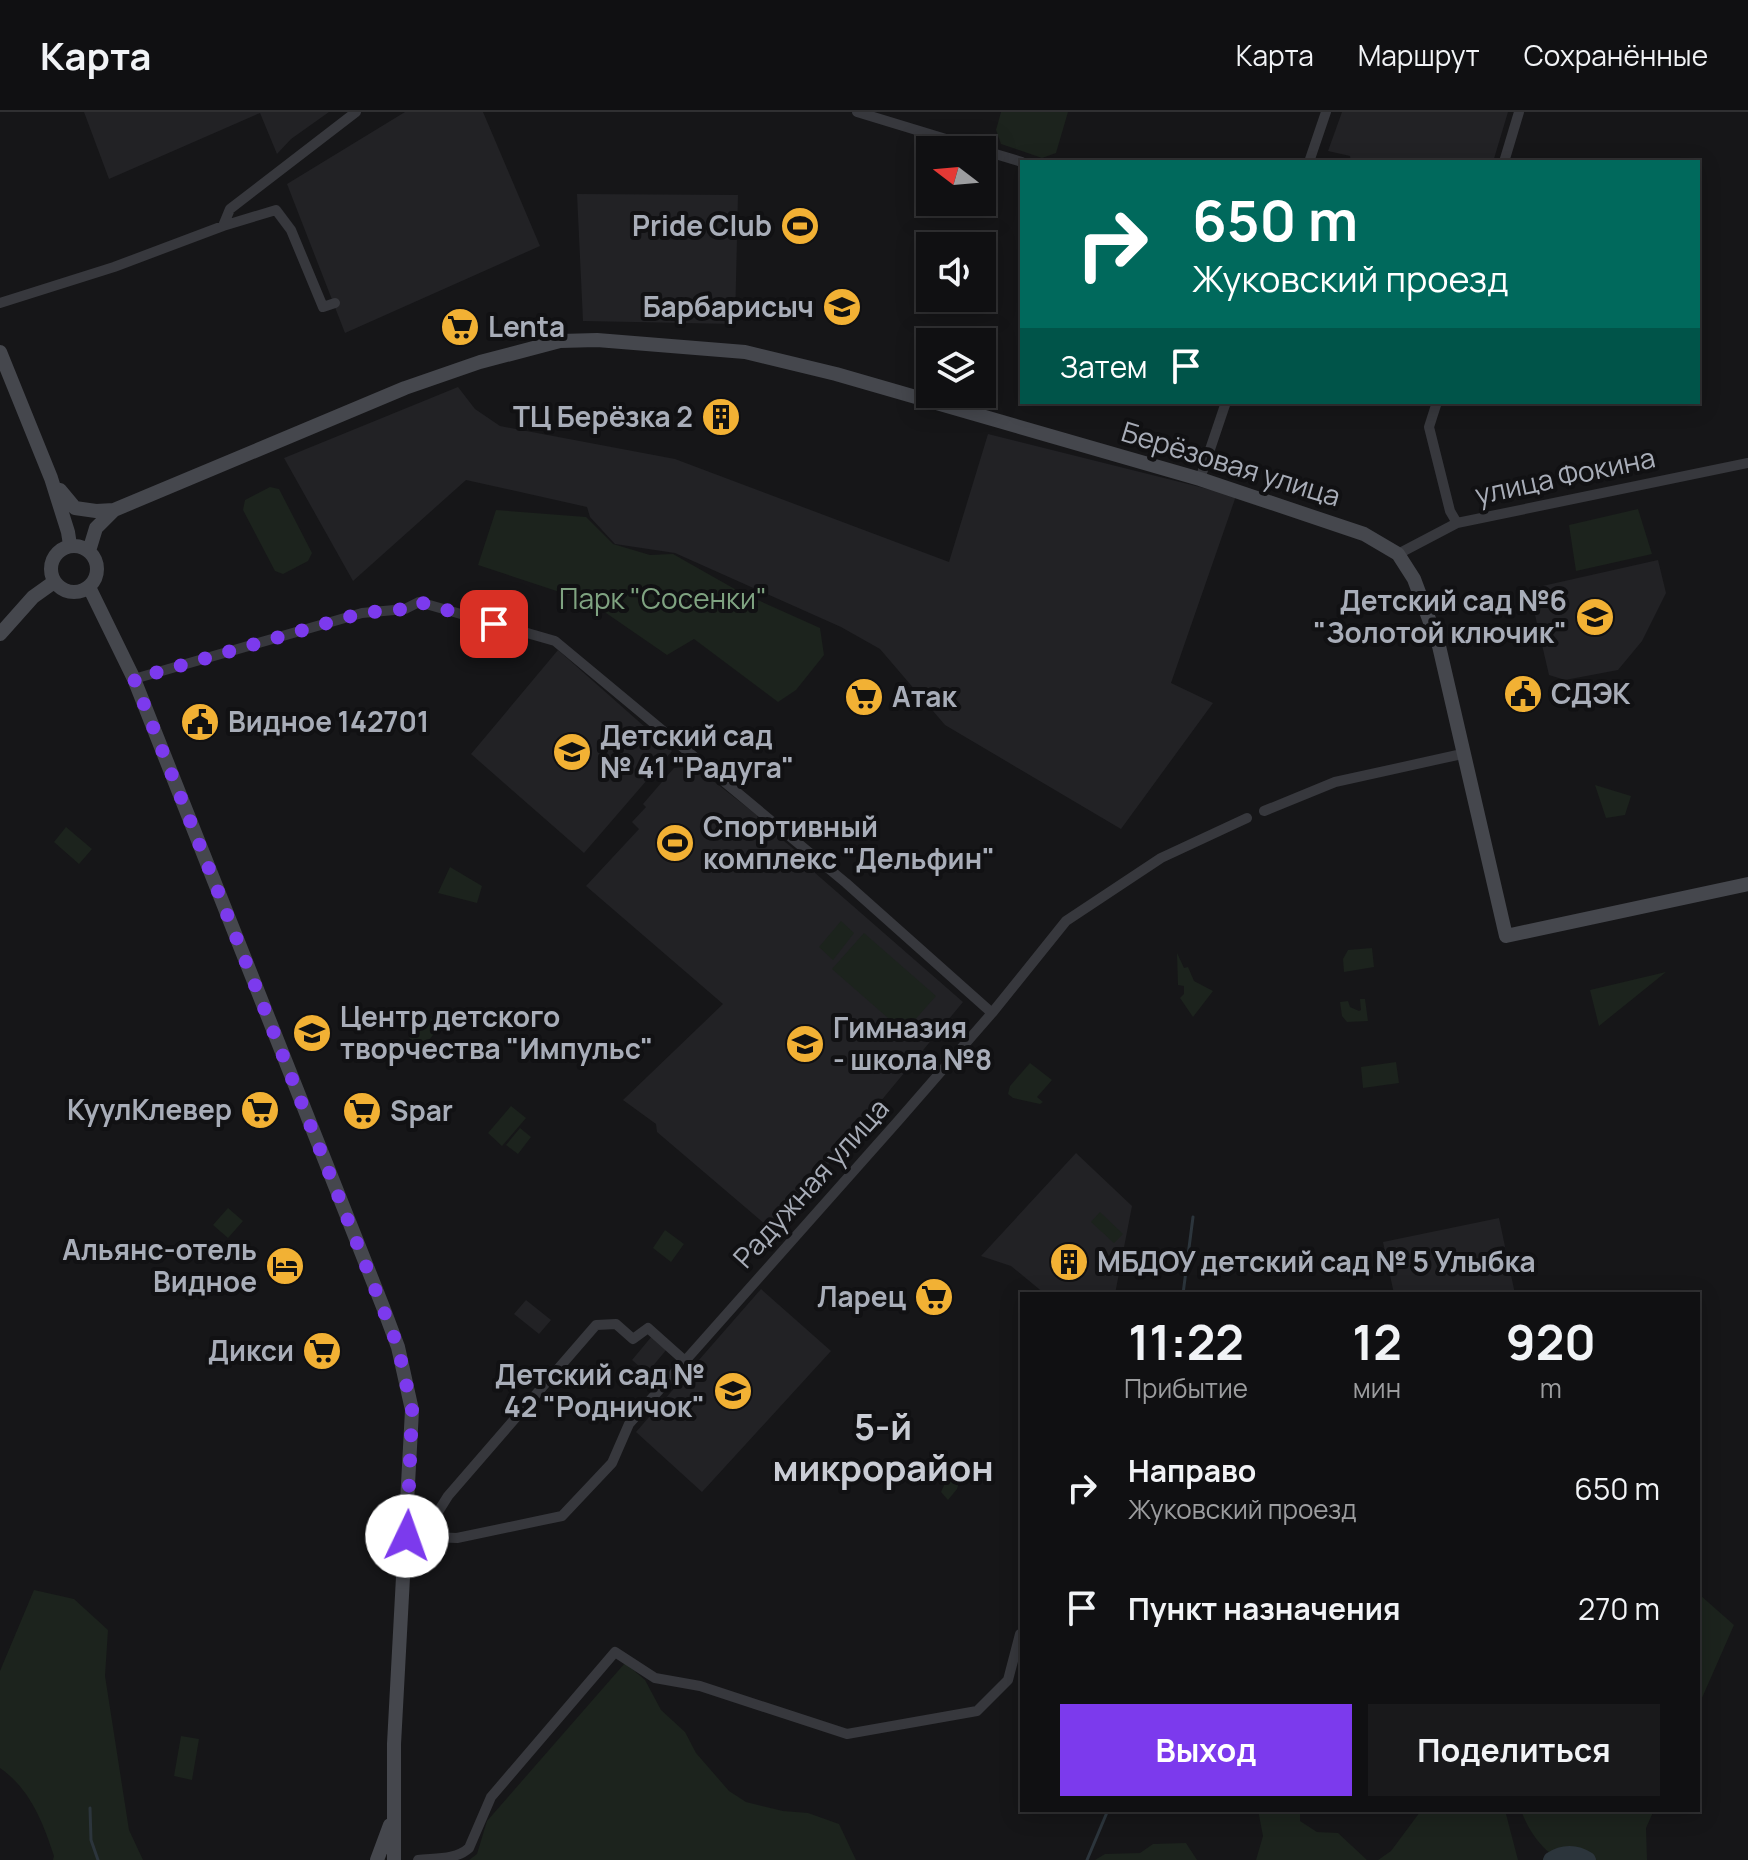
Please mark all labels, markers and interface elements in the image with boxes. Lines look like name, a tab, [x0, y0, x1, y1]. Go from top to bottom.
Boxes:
text: Карта	[40, 29, 152, 81]
text: Карта	[1236, 36, 1314, 74]
text: Маршрут	[1358, 36, 1480, 74]
text: Сохранённые	[1524, 36, 1708, 74]
north arrow	[916, 136, 996, 216]
map controls	[916, 136, 996, 408]
text: 650 m	[1192, 181, 1358, 258]
icon: right	[1060, 192, 1164, 296]
sports icon: Pride Club	[779, 205, 821, 247]
place label: Pride Club	[632, 206, 772, 244]
button: sound	[916, 232, 996, 312]
text: Жуковский проезд	[1192, 254, 1509, 303]
school or university icon: Барбарисыч	[821, 286, 863, 328]
place label: Барбарисыч	[643, 287, 814, 325]
supermarket icon: Lenta	[439, 306, 481, 348]
place label: Lenta	[488, 307, 565, 345]
button: layers	[916, 328, 996, 408]
icon: arrive	[1164, 344, 1208, 388]
text: Затем	[1060, 346, 1148, 387]
building icon: ТЦ Берёзка 2	[700, 396, 742, 438]
place label: ТЦ Берёзка 2	[513, 397, 693, 435]
street label: Берёзовая улица	[1117, 412, 1345, 514]
street label: улица Фокина	[1471, 437, 1658, 513]
park label: Парк "Сосенки"	[559, 579, 767, 617]
place label: Детский сад №6 "Золотой ключик"	[1313, 581, 1567, 651]
pin	[460, 590, 528, 658]
school or university icon: Детский сад №6 "Золотой ключик"	[1574, 596, 1616, 638]
icon: arrive	[472, 602, 516, 646]
public building icon: СДЭК	[1502, 673, 1544, 715]
place label: СДЭК	[1551, 674, 1631, 712]
supermarket icon: Атак	[843, 676, 885, 718]
place label: Атак	[892, 677, 957, 715]
public building icon: Видное 142701	[179, 701, 221, 743]
place label: Видное 142701	[228, 702, 429, 740]
place label: Детский сад № 41 "Радуга"	[600, 716, 794, 786]
school or university icon: Детский сад № 41 "Радуга"	[551, 731, 593, 773]
place label: Спортивный комплекс "Дельфин"	[703, 807, 995, 877]
sports icon: Спортивный комплекс "Дельфин"	[654, 822, 696, 864]
place label: Центр детского творчества "Импульс"	[340, 997, 653, 1067]
place label: Гимназия - школа №8	[833, 1008, 992, 1078]
school or university icon: Центр детского творчества "Импульс"	[291, 1012, 333, 1054]
school or university icon: Гимназия - школа №8	[784, 1023, 826, 1065]
supermarket icon: КуулКлевер	[239, 1089, 281, 1131]
street label: Радужная улица	[724, 1089, 897, 1275]
place label: КуулКлевер	[67, 1090, 232, 1128]
supermarket icon: Spar	[341, 1090, 383, 1132]
place label: Spar	[390, 1091, 453, 1129]
place label: Альянс-отель Видное	[62, 1230, 257, 1300]
building icon: МБДОУ детский сад № 5 Улыбка	[1048, 1241, 1090, 1283]
place label: МБДОУ детский сад № 5 Улыбка	[1097, 1242, 1536, 1280]
hotel icon: Альянс-отель Видное	[264, 1245, 306, 1287]
supermarket icon: Ларец	[913, 1276, 955, 1318]
place label: Ларец	[817, 1277, 906, 1315]
text: 11:22	[1128, 1309, 1244, 1374]
text: 12	[1352, 1309, 1402, 1374]
text: 920	[1506, 1309, 1596, 1374]
supermarket icon: Дикси	[301, 1330, 343, 1372]
place label: Дикси	[208, 1331, 294, 1369]
place label: Детский сад № 42 "Родничок"	[495, 1355, 705, 1425]
school or university icon: Детский сад № 42 "Родничок"	[712, 1370, 754, 1412]
text: Прибытие	[1124, 1370, 1248, 1406]
text: мин	[1353, 1370, 1401, 1406]
text: m	[1540, 1370, 1562, 1406]
district label: 5-й микрорайон	[772, 1402, 994, 1492]
text: Направо	[1128, 1450, 1256, 1491]
icon: right	[1060, 1466, 1104, 1510]
text: 650 m	[1574, 1468, 1660, 1509]
text: Жуковский проезд	[1128, 1491, 1357, 1527]
position arrow	[365, 1494, 449, 1578]
icon: arrive	[1060, 1586, 1104, 1630]
text: Пункт назначения	[1128, 1588, 1401, 1629]
text: 270 m	[1578, 1588, 1660, 1629]
button: Выход	[1060, 1704, 1352, 1796]
button: Поделиться	[1368, 1704, 1660, 1796]

